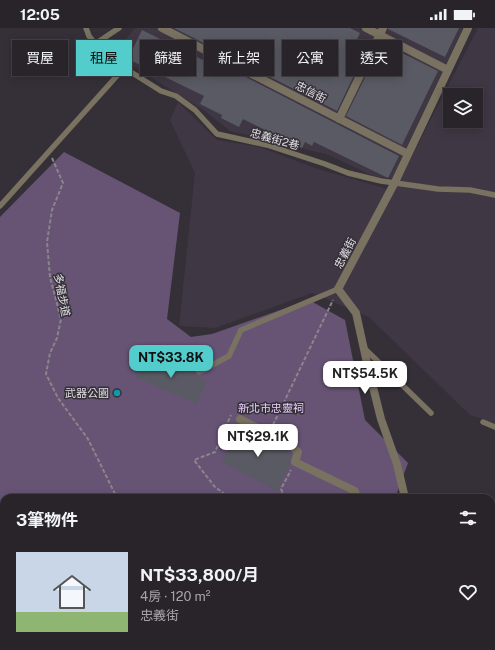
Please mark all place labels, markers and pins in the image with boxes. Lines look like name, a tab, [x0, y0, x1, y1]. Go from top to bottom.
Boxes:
pin: NT$33.8K	[130, 345, 212, 379]
pin: NT$54.5K	[324, 361, 406, 395]
place label: 武器公園	[65, 387, 109, 399]
marker: 武器公園	[112, 388, 122, 398]
pin: NT$29.1K	[217, 424, 299, 458]

